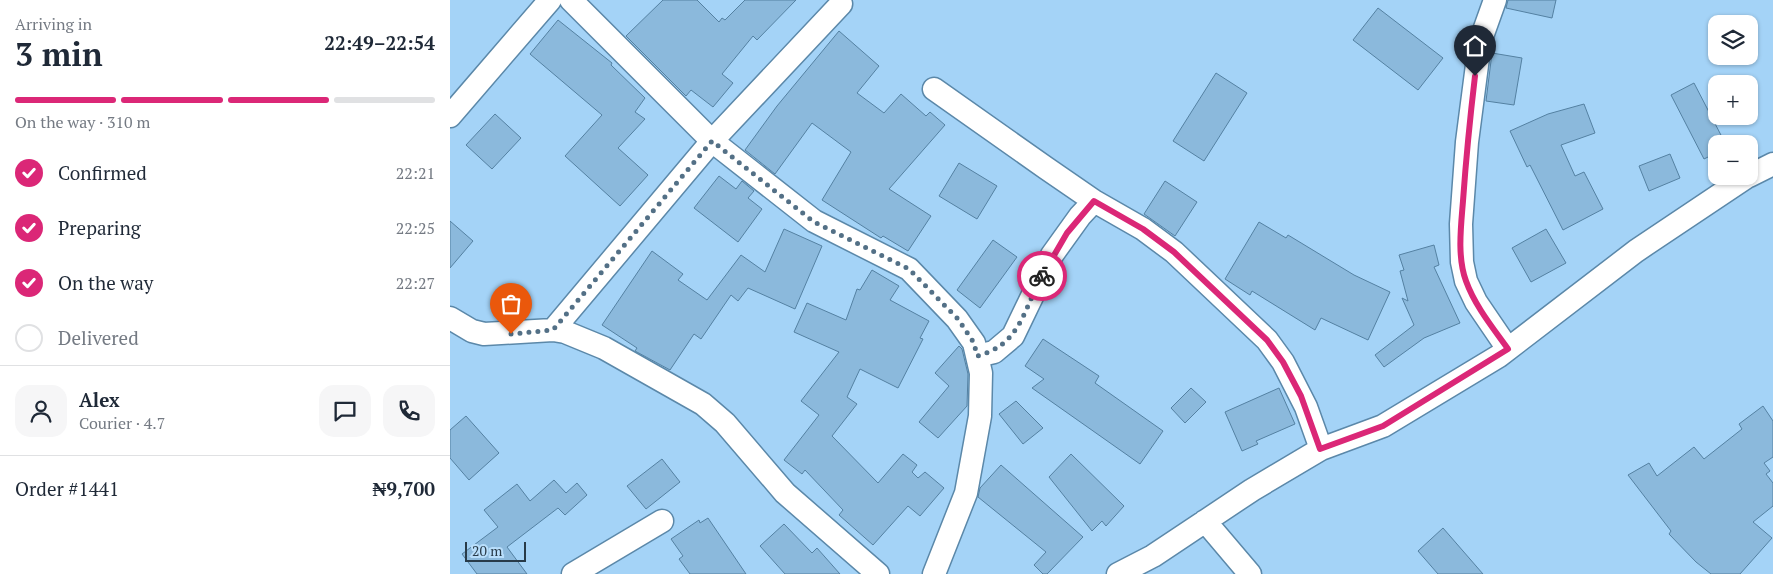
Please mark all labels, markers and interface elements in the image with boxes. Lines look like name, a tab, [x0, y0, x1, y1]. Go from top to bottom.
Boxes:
text: Arriving in	[15, 13, 92, 35]
map controls	[1708, 15, 1758, 185]
button: layers	[1708, 15, 1758, 65]
pin	[1454, 25, 1496, 76]
text: 22:49–22:54	[324, 30, 435, 55]
icon: home	[1461, 32, 1489, 60]
text: 3 min	[15, 33, 103, 75]
button: +	[1708, 75, 1758, 125]
text: On the way · 310 m	[15, 111, 150, 133]
button: −	[1708, 135, 1758, 185]
icon: check	[15, 159, 43, 187]
text: Confirmed	[58, 160, 147, 185]
text: 22:21	[396, 162, 435, 184]
icon: check	[15, 214, 43, 242]
text: Preparing	[58, 215, 141, 240]
text: 22:25	[396, 217, 435, 239]
courier	[1017, 251, 1067, 301]
icon: bike	[1028, 262, 1056, 290]
icon: check	[15, 269, 43, 297]
text: On the way	[58, 270, 153, 295]
text: 22:27	[396, 272, 435, 294]
pin	[490, 283, 532, 334]
icon: bag	[497, 290, 525, 318]
text: Delivered	[58, 325, 139, 350]
button: person	[15, 385, 67, 437]
button: chat	[319, 385, 371, 437]
button: phone	[383, 385, 435, 437]
text: Alex	[79, 387, 120, 412]
text: Courier · 4.7	[79, 412, 165, 434]
text: Order #1441	[15, 476, 119, 501]
text: ₦9,700	[373, 476, 435, 501]
scale bar	[465, 539, 526, 562]
text: 20 m	[472, 541, 502, 560]

